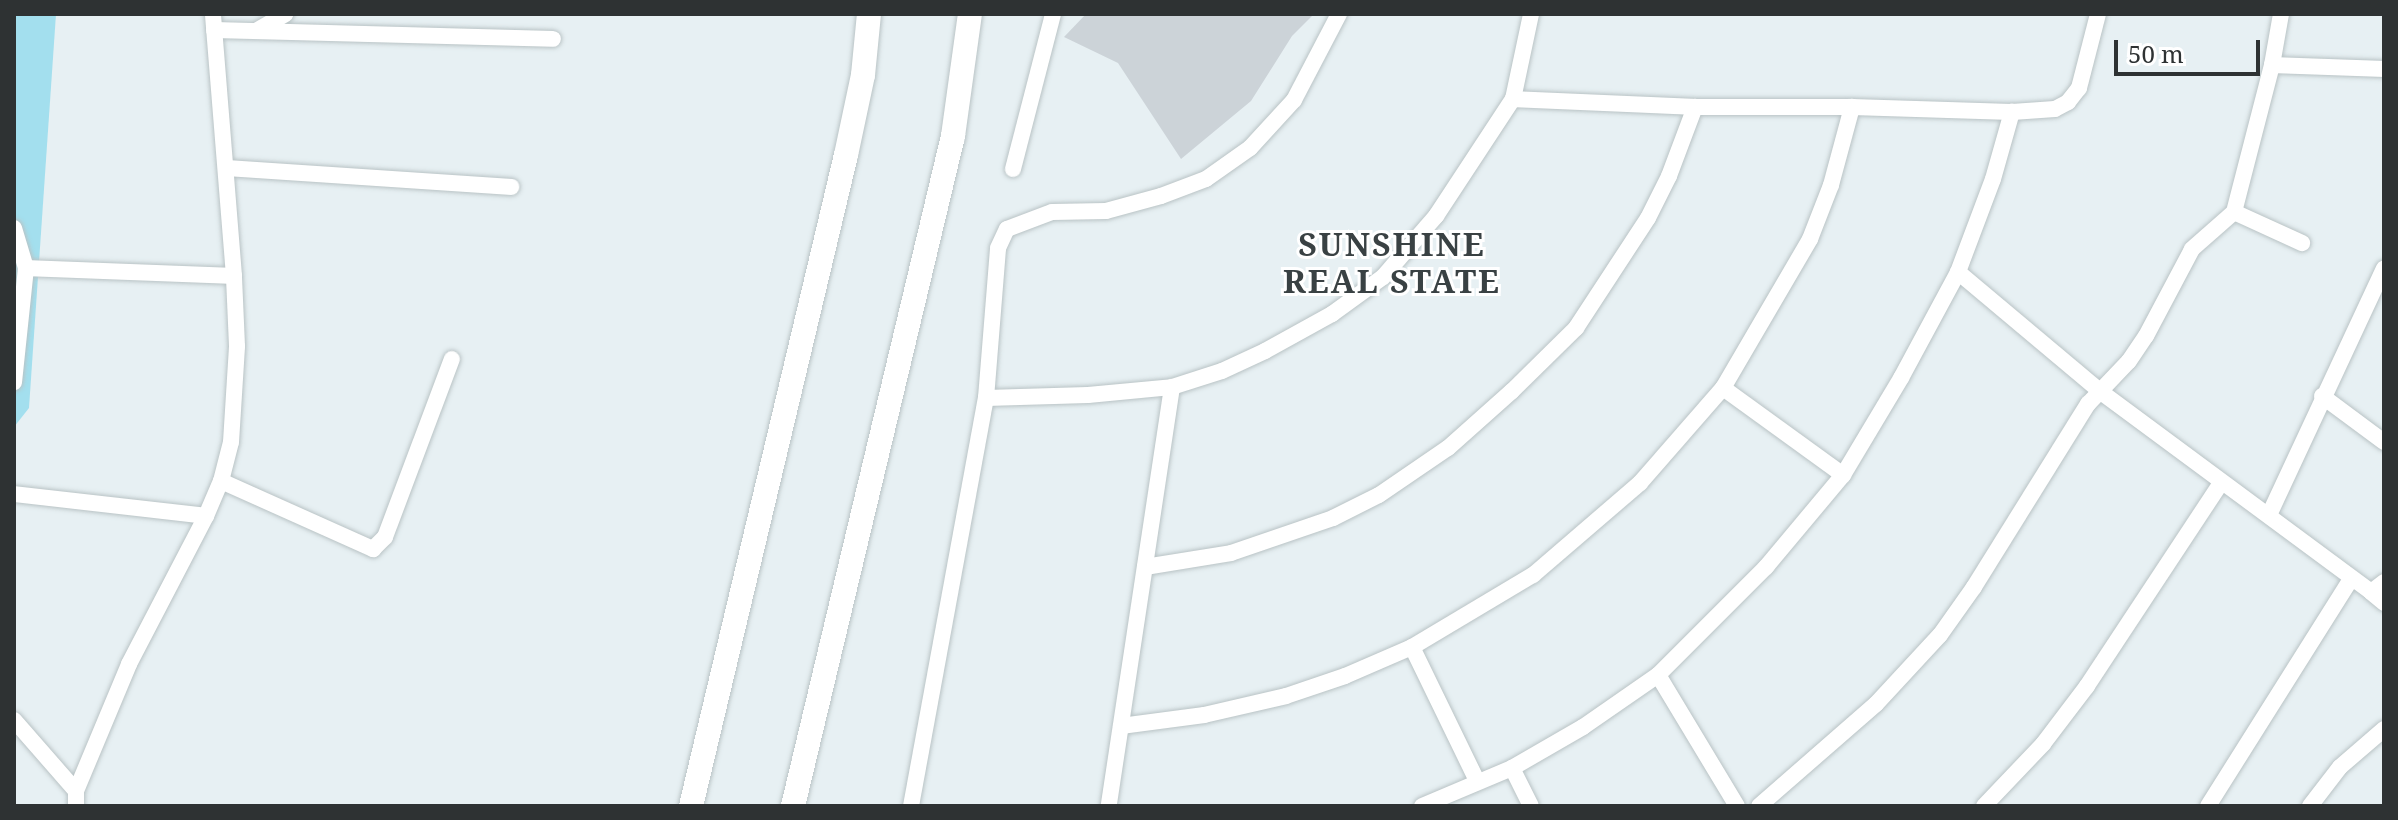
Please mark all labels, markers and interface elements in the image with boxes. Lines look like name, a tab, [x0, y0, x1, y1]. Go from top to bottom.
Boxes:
scale bar	[2118, 24, 2264, 74]
text: 50 m	[2128, 37, 2184, 70]
district label: SUNSHINE REAL STATE	[1283, 226, 1501, 301]

